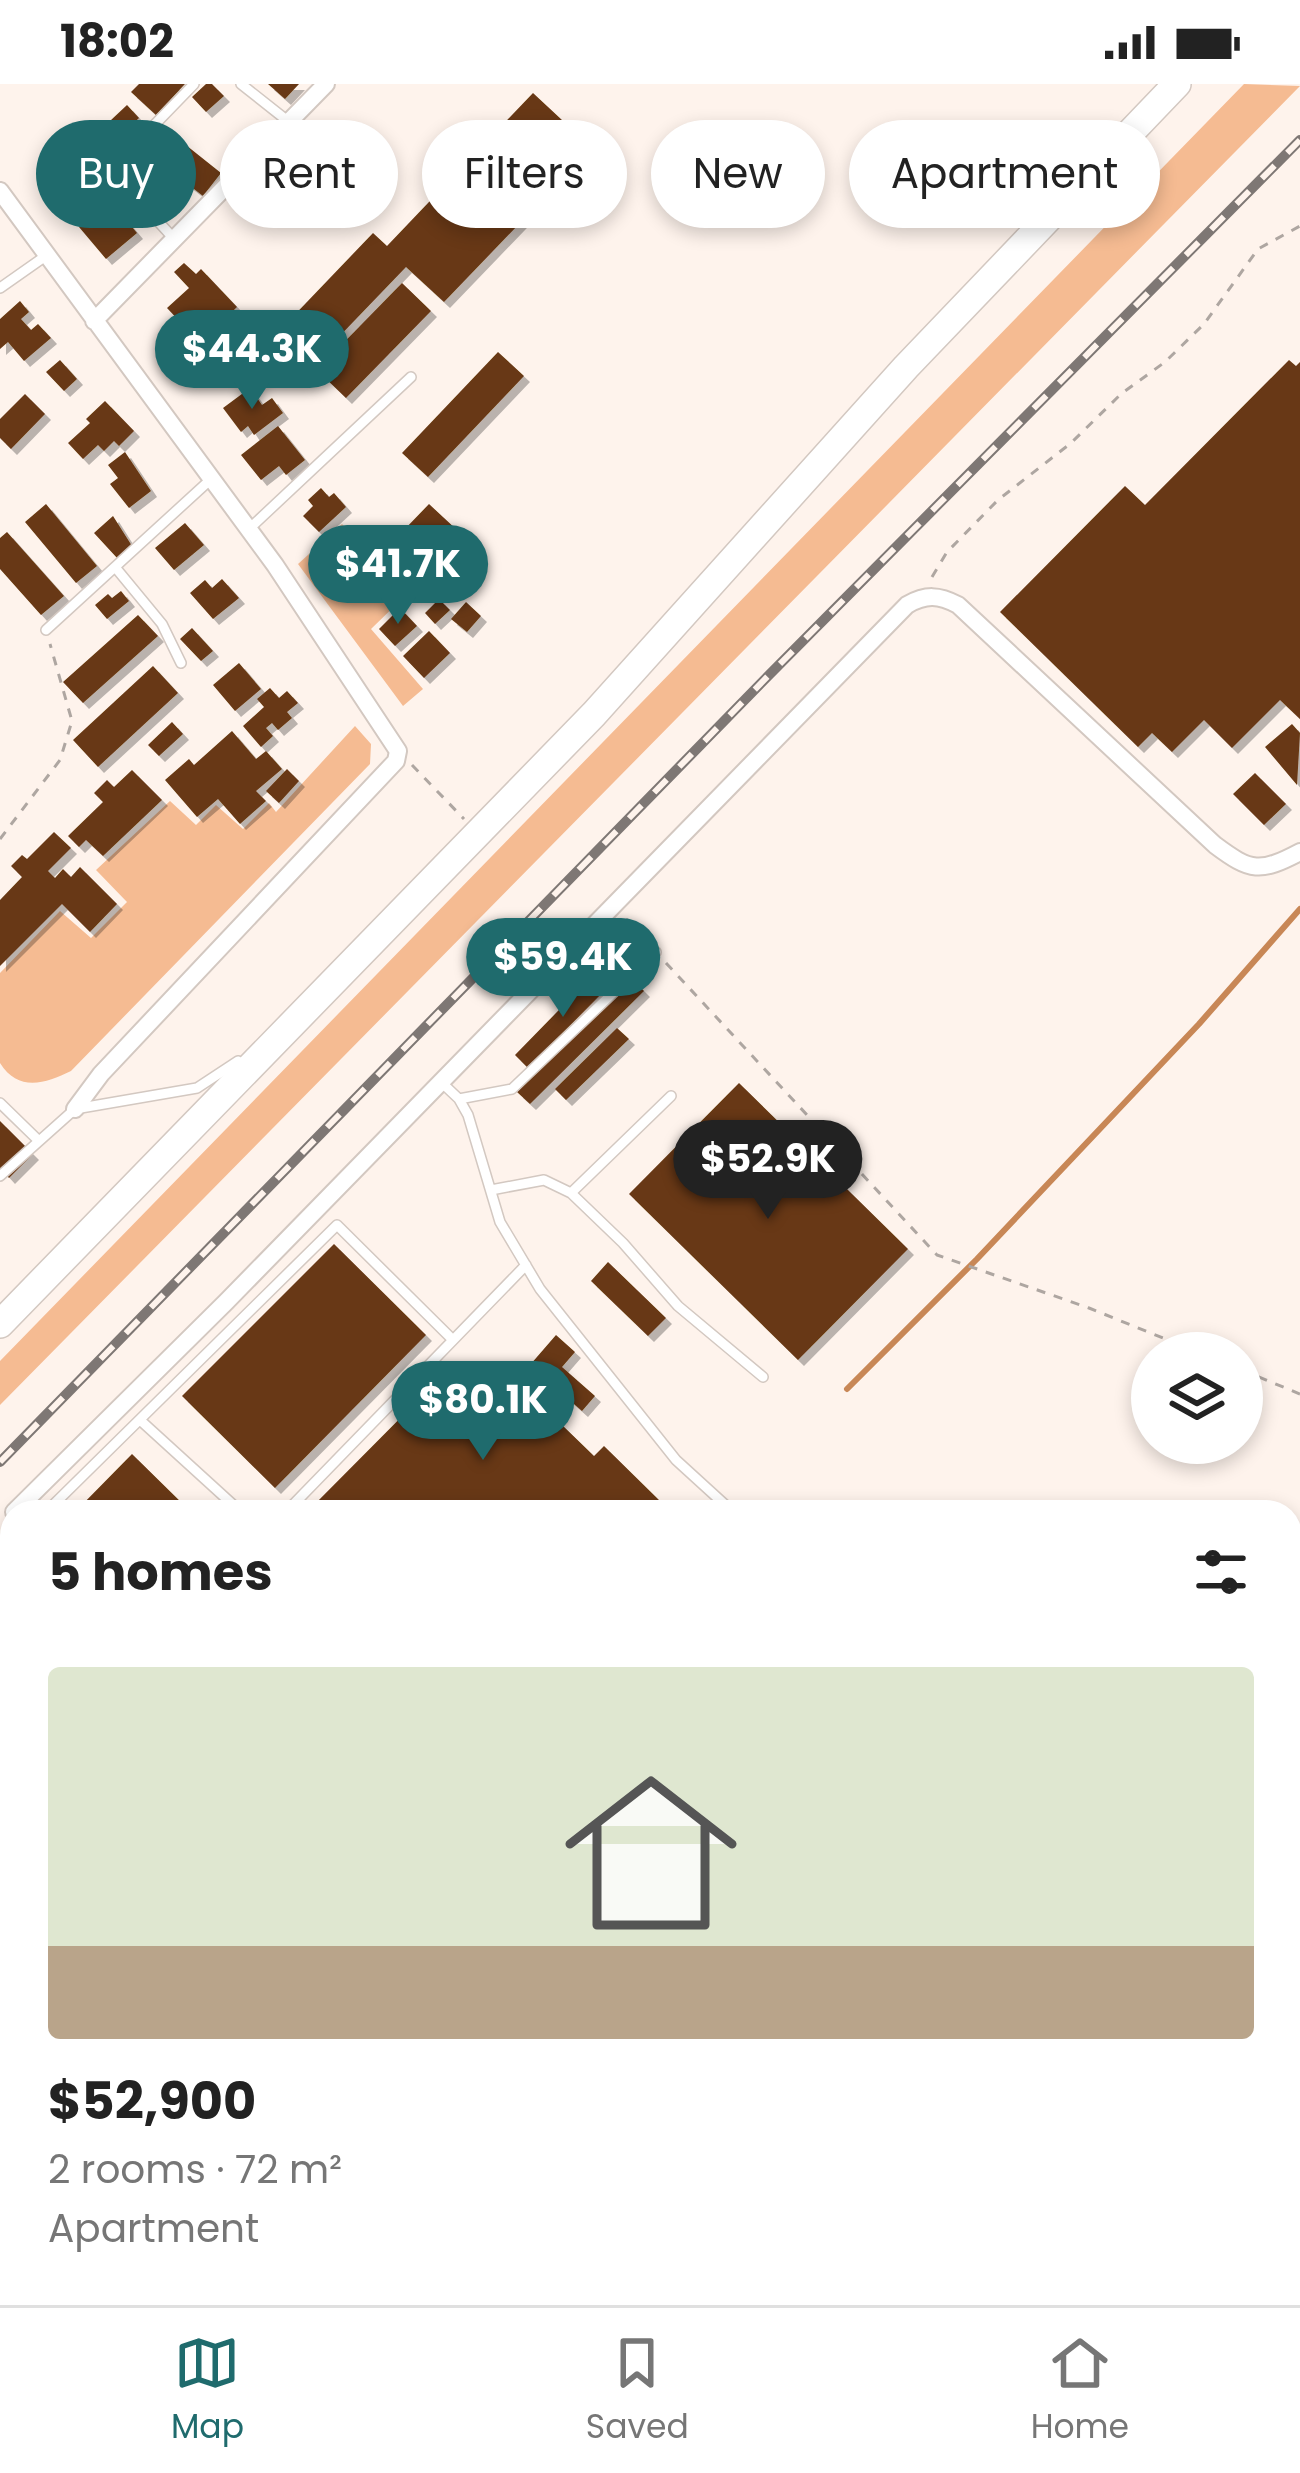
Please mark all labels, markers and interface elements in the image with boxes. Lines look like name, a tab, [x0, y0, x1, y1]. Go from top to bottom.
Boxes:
text: 18:02	[60, 10, 174, 73]
chip: Buy	[36, 120, 196, 228]
chip: Rent	[220, 120, 398, 228]
chip: Filters	[422, 120, 627, 228]
chip: New	[651, 120, 825, 228]
chip: Apartment	[849, 120, 1160, 228]
pin: $44.3K	[154, 310, 350, 412]
text: $44.3K	[182, 321, 322, 376]
pin: $41.7K	[300, 525, 496, 627]
text: $41.7K	[335, 536, 461, 591]
pin: $59.4K	[465, 918, 661, 1020]
text: $59.4K	[493, 929, 633, 984]
pin: $52.9K	[670, 1120, 866, 1222]
text: $52.9K	[700, 1131, 836, 1186]
map controls	[1131, 1332, 1263, 1464]
button: layers	[1131, 1332, 1263, 1464]
pin: $80.1K	[385, 1361, 581, 1463]
text: $80.1K	[418, 1372, 548, 1427]
text: 5 homes	[48, 1536, 273, 1608]
icon: filters	[1188, 1539, 1254, 1605]
icon: home	[543, 1745, 759, 1961]
text: $52,900	[48, 2065, 256, 2137]
text: 2 rooms · 72 m²	[48, 2142, 342, 2197]
text: Apartment	[48, 2201, 259, 2256]
tab: Map	[171, 2330, 244, 2452]
tab: Saved	[586, 2330, 689, 2452]
tab: Home	[1031, 2330, 1129, 2452]

